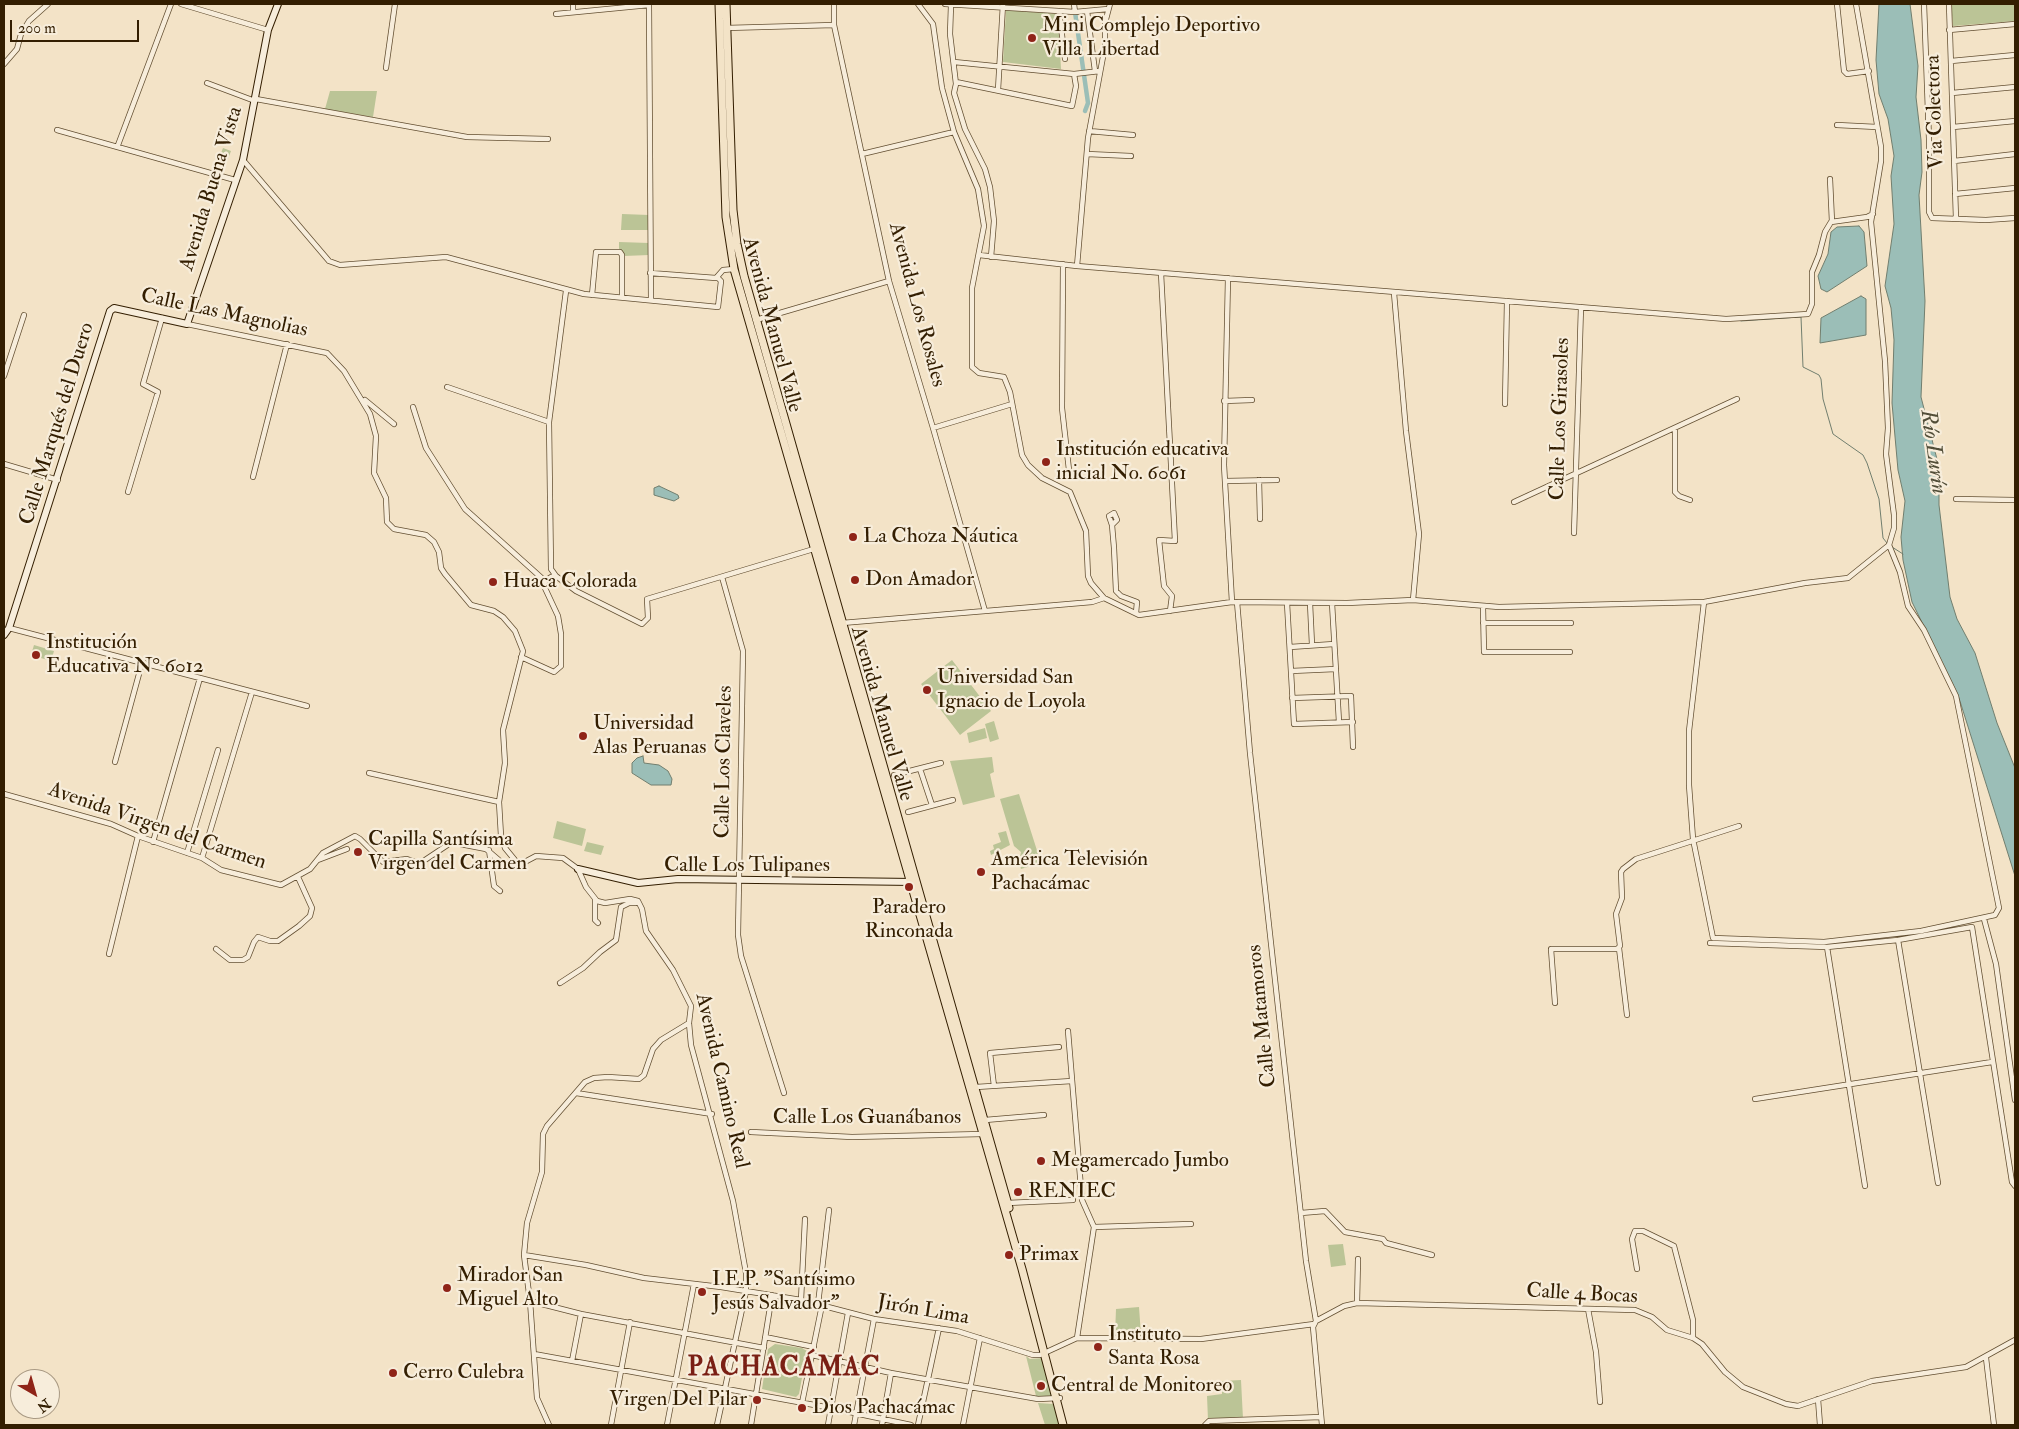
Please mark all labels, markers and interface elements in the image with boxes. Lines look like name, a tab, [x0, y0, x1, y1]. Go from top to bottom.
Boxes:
scale bar	[12, 10, 141, 42]
place label: Mini Complejo Deportivo Villa Libertad	[1042, 13, 1260, 63]
text: 200 m	[18, 19, 56, 38]
marker: Mini Complejo Deportivo Villa Libertad	[1026, 32, 1038, 44]
street label: Via Colectora	[1921, 54, 1951, 170]
street label: Avenida Buena Vista	[175, 104, 249, 274]
street label: Avenida Los Rosales	[882, 220, 950, 390]
street label: Avenida Manuel Valle	[735, 235, 807, 415]
street label: Calle Las Magnolias	[138, 284, 310, 344]
street label: Calle Marqués del Duero	[15, 320, 101, 528]
street label: Calle Los Girasoles	[1546, 337, 1576, 501]
water label: Río Lurín	[1913, 408, 1951, 496]
place label: Institución educativa inicial No. 6061	[1056, 437, 1229, 487]
marker: Institución educativa inicial No. 6061	[1040, 456, 1052, 468]
place label: La Choza Náutica	[863, 524, 1018, 550]
marker: La Choza Náutica	[847, 531, 859, 543]
place label: Don Amador	[865, 567, 974, 593]
place label: Huaca Colorada	[503, 569, 637, 595]
marker: Don Amador	[849, 574, 861, 586]
marker: Huaca Colorada	[487, 576, 499, 588]
street label: Avenida Manuel Valle	[844, 624, 918, 804]
place label: Institución Educativa N° 6012	[46, 630, 204, 680]
marker: Institución Educativa N° 6012	[30, 649, 42, 661]
place label: Universidad San Ignacio de Loyola	[937, 665, 1086, 715]
marker: Universidad San Ignacio de Loyola	[921, 684, 933, 696]
street label: Calle Los Claveles	[711, 685, 739, 839]
place label: Universidad Alas Peruanas	[593, 711, 706, 761]
marker: Universidad Alas Peruanas	[577, 730, 589, 742]
street label: Avenida Virgen del Carmen	[45, 778, 269, 876]
place label: Capilla Santísima Virgen del Carmen	[368, 827, 527, 877]
marker: Capilla Santísima Virgen del Carmen	[352, 846, 364, 858]
place label: América Televisión Pachacámac	[991, 847, 1148, 897]
street label: Calle Los Tulipanes	[664, 853, 830, 879]
marker: América Televisión Pachacámac	[975, 866, 987, 878]
marker: Paradero Rinconada	[903, 881, 915, 893]
place label: Paradero Rinconada	[865, 895, 953, 945]
street label: Calle Matamoros	[1243, 943, 1283, 1089]
street label: Avenida Camino Real	[689, 991, 753, 1171]
street label: Calle Los Guanábanos	[773, 1105, 961, 1131]
place label: Megamercado Jumbo	[1051, 1148, 1229, 1174]
marker: Megamercado Jumbo	[1035, 1155, 1047, 1167]
place label: RENIEC	[1028, 1179, 1116, 1205]
marker: RENIEC	[1012, 1186, 1024, 1198]
place label: Primax	[1019, 1242, 1079, 1268]
marker: Primax	[1003, 1249, 1015, 1261]
place label: Mirador San Miguel Alto	[457, 1263, 563, 1313]
place label: I.E.P. "Santísimo Jesús Salvador"	[712, 1267, 855, 1317]
street label: Calle 4 Bocas	[1526, 1279, 1638, 1311]
marker: Mirador San Miguel Alto	[441, 1282, 453, 1294]
marker: I.E.P. "Santísimo Jesús Salvador"	[696, 1286, 708, 1298]
street label: Jirón Lima	[875, 1291, 971, 1331]
place label: Instituto Santa Rosa	[1108, 1322, 1200, 1372]
marker: Instituto Santa Rosa	[1092, 1341, 1104, 1353]
district label: PACHACÁMAC	[686, 1353, 882, 1385]
place label: Cerro Culebra	[403, 1360, 524, 1386]
marker: Cerro Culebra	[387, 1367, 399, 1379]
north arrow	[10, 1369, 60, 1419]
place label: Central de Monitoreo	[1051, 1373, 1232, 1399]
marker: Central de Monitoreo	[1035, 1380, 1047, 1392]
place label: Virgen Del Pilar	[609, 1387, 747, 1413]
marker: Virgen Del Pilar	[751, 1394, 763, 1406]
text: N	[34, 1395, 54, 1416]
place label: Dios Pachacámac	[812, 1395, 955, 1421]
marker: Dios Pachacámac	[796, 1402, 808, 1414]

